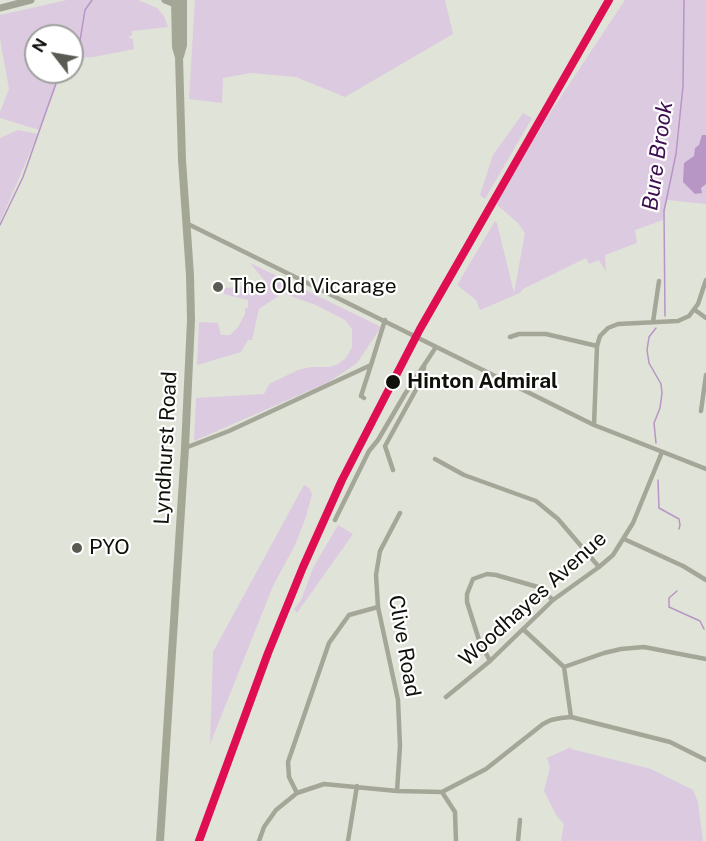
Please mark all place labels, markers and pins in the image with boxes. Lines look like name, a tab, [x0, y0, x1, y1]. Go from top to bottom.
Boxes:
place label: The Old Vicarage	[230, 274, 397, 300]
marker: The Old Vicarage	[211, 280, 225, 294]
place label: Hinton Admiral	[407, 369, 558, 395]
marker: Hinton Admiral	[384, 373, 402, 391]
place label: PYO	[89, 535, 130, 561]
marker: PYO	[70, 541, 84, 555]

